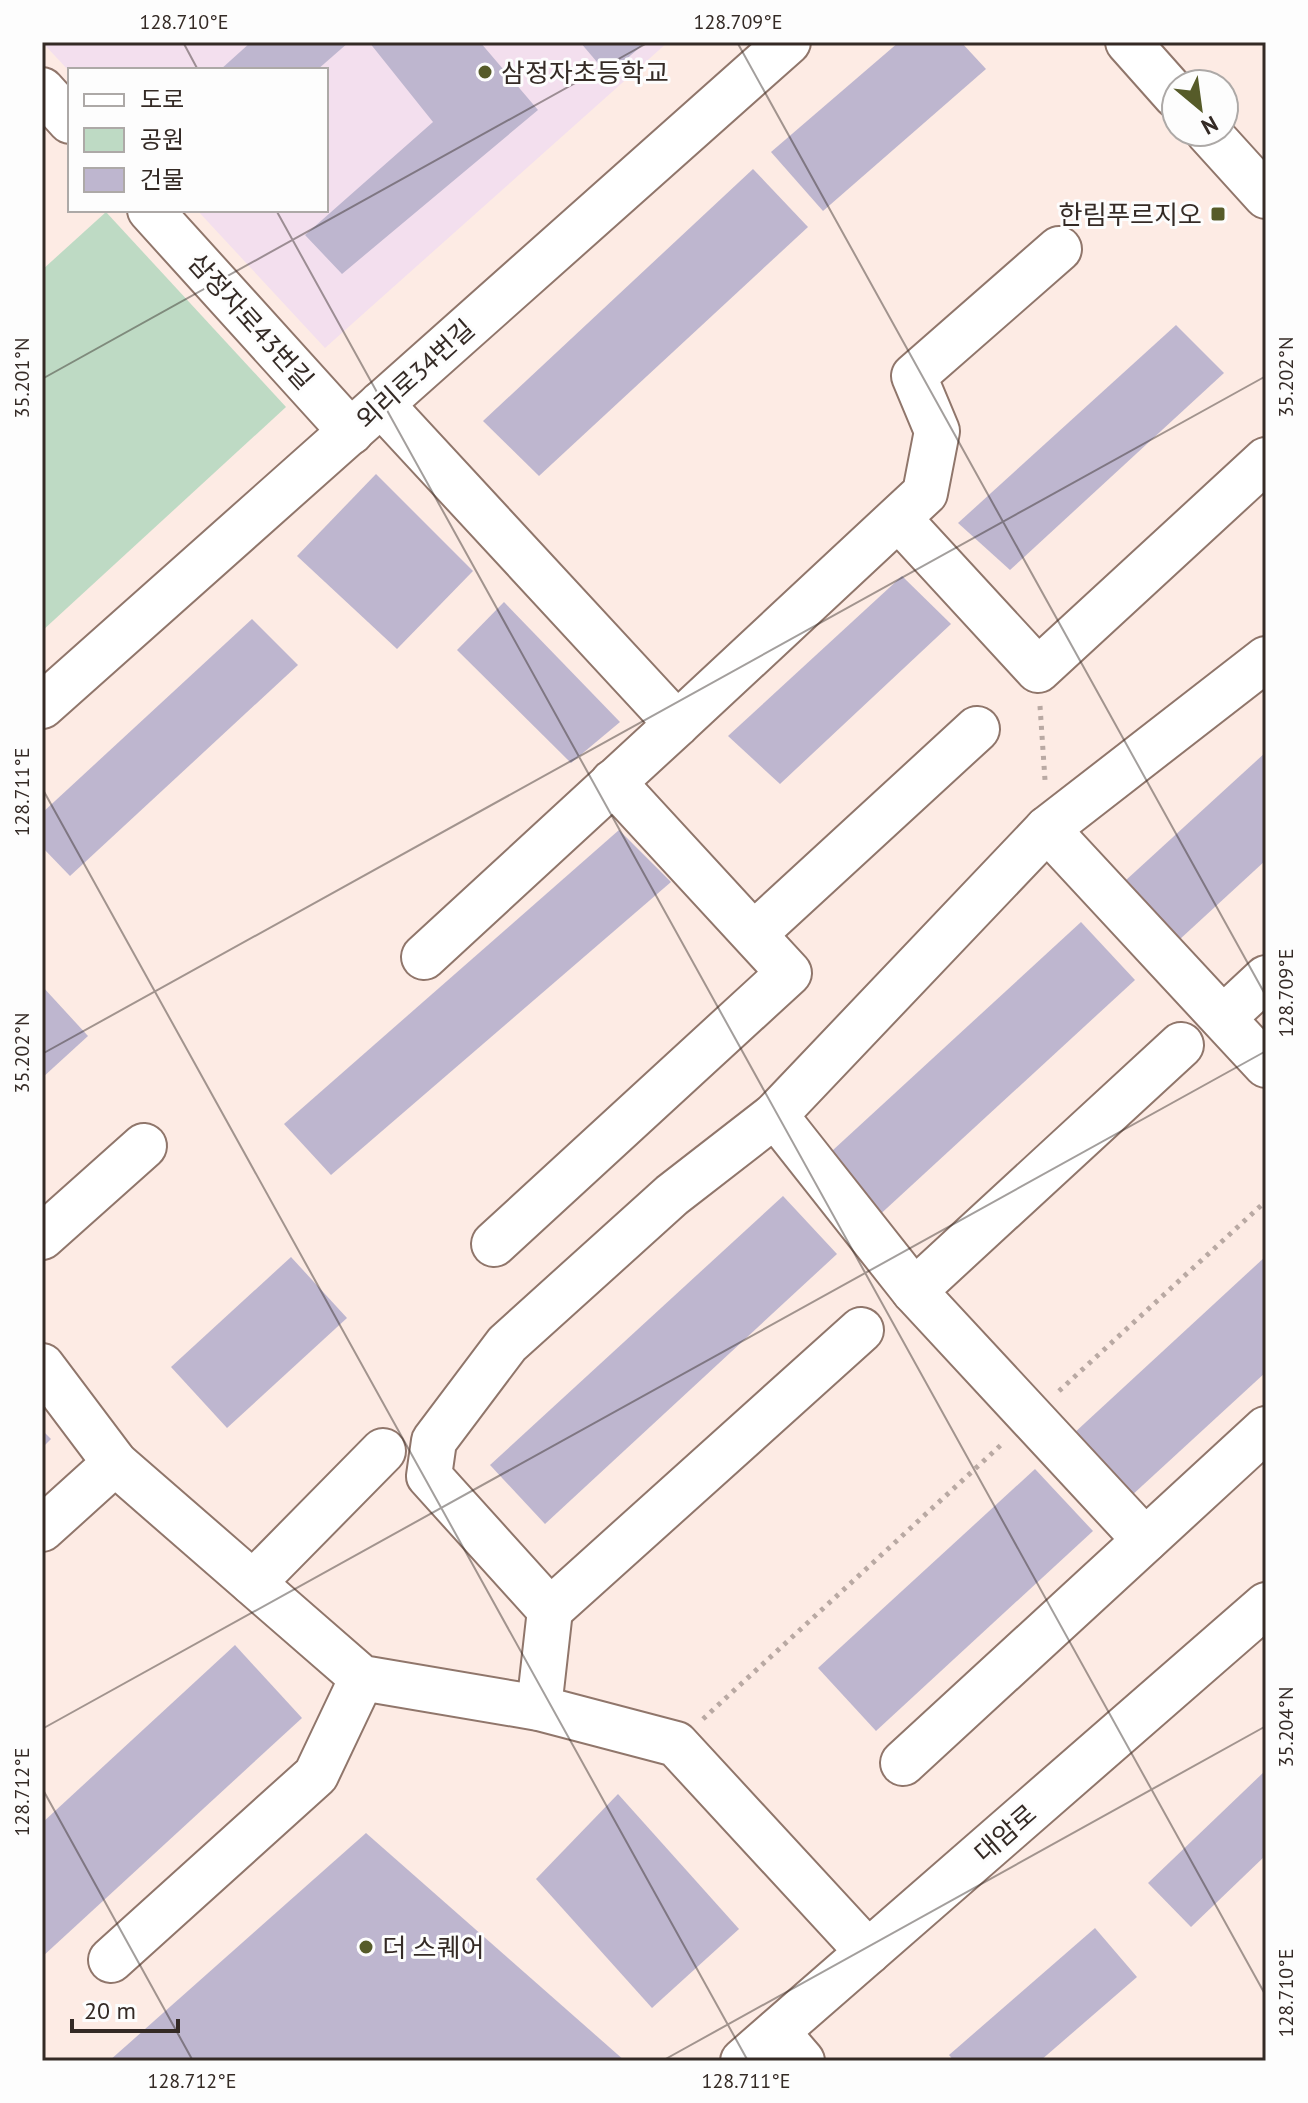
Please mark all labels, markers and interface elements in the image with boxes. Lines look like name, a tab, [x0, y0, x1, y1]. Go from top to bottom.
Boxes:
text: 128.710°E	[140, 9, 228, 35]
text: 128.709°E	[694, 9, 782, 35]
place label: 삼정자초등학교	[501, 56, 668, 89]
marker: 삼정자초등학교	[476, 63, 494, 81]
legend	[68, 68, 328, 212]
north arrow	[1160, 68, 1240, 148]
text: 도로	[140, 84, 184, 115]
text: N	[1197, 110, 1223, 141]
text: 공원	[140, 124, 184, 155]
text: 건물	[140, 164, 184, 195]
place label: 한림푸르지오	[1058, 198, 1202, 231]
marker: 한림푸르지오	[1209, 205, 1227, 223]
street label: 삼정자로43번길	[181, 246, 321, 396]
street label: 외리로34번길	[349, 312, 481, 436]
text: 35.202°N	[1273, 337, 1299, 417]
text: 35.201°N	[9, 338, 35, 418]
text: 128.711°E	[9, 748, 35, 836]
text: 128.709°E	[1273, 949, 1299, 1037]
text: 35.202°N	[9, 1013, 35, 1093]
text: 35.204°N	[1273, 1687, 1299, 1767]
text: 128.712°E	[9, 1748, 35, 1836]
street label: 대암로	[967, 1797, 1043, 1869]
place label: 더 스퀘어	[382, 1931, 485, 1964]
marker: 더 스퀘어	[357, 1938, 375, 1956]
text: 128.710°E	[1273, 1949, 1299, 2037]
scale bar	[72, 1983, 178, 2033]
text: 20 m	[84, 1995, 136, 2026]
text: 128.712°E	[148, 2068, 236, 2094]
text: 128.711°E	[702, 2068, 790, 2094]

